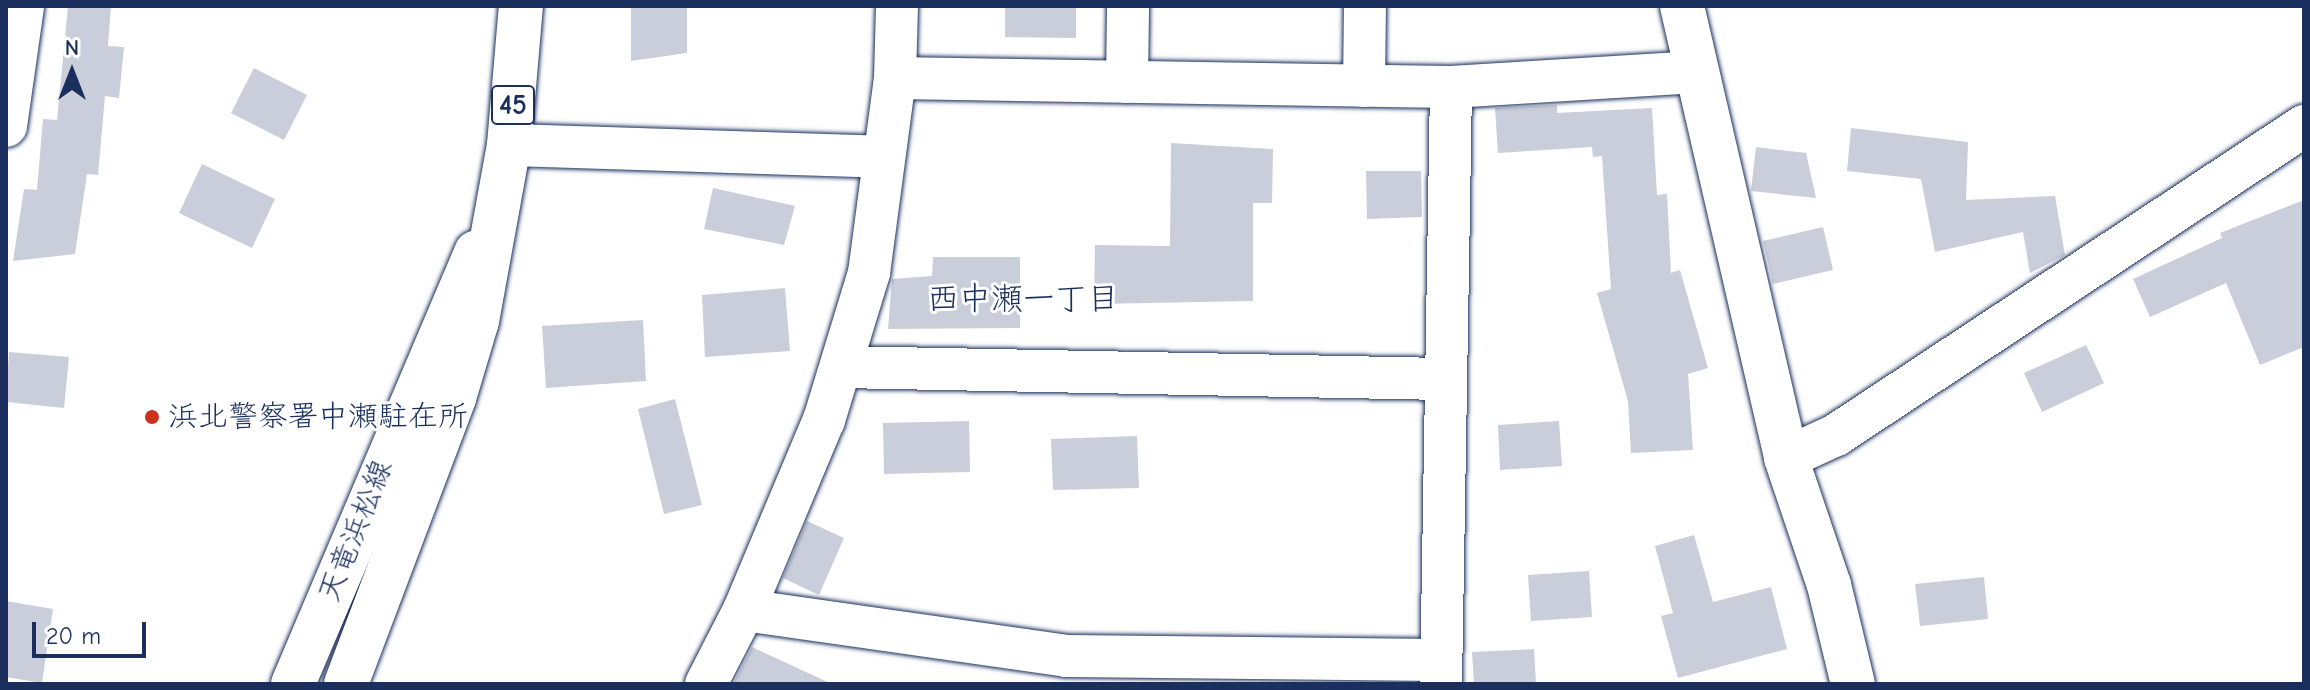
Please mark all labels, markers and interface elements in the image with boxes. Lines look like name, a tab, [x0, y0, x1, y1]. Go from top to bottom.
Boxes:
north arrow	[32, 32, 112, 112]
text: N	[65, 35, 79, 61]
road number: 45	[491, 81, 535, 129]
district label: 西中瀬一丁目	[927, 280, 1119, 318]
place label: 浜北警察署中瀬駐在所	[168, 399, 468, 435]
marker: 浜北警察署中瀬駐在所	[143, 408, 161, 426]
street label: 天竜浜松線	[311, 455, 401, 607]
scale bar	[36, 606, 150, 656]
text: 20 m	[46, 622, 101, 650]

